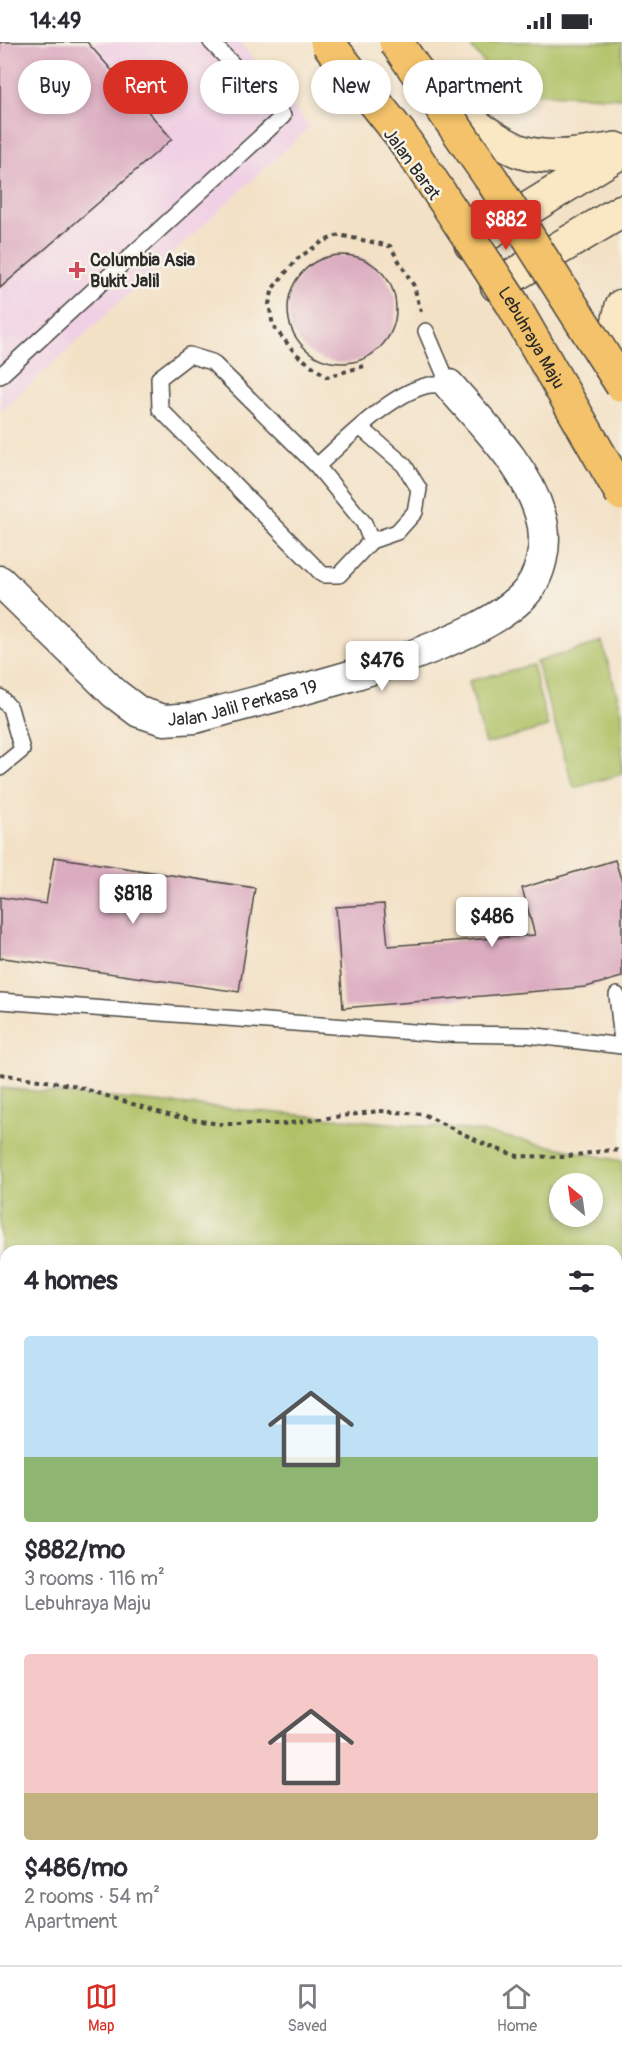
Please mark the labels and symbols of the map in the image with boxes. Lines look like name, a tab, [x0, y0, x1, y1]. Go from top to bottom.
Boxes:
street label: Jalan Barat	[378, 124, 446, 205]
pin: $882	[470, 200, 542, 251]
place label: Columbia Asia Bukit Jalil	[90, 249, 196, 293]
marker: Columbia Asia Bukit Jalil	[68, 261, 86, 279]
street label: Lebuhraya Maju	[492, 282, 570, 393]
pin: $476	[346, 641, 418, 692]
street label: Jalan Jalil Perkasa 19	[167, 675, 320, 732]
pin: $818	[97, 874, 169, 925]
pin: $486	[456, 897, 528, 948]
north arrow	[549, 1173, 603, 1227]

